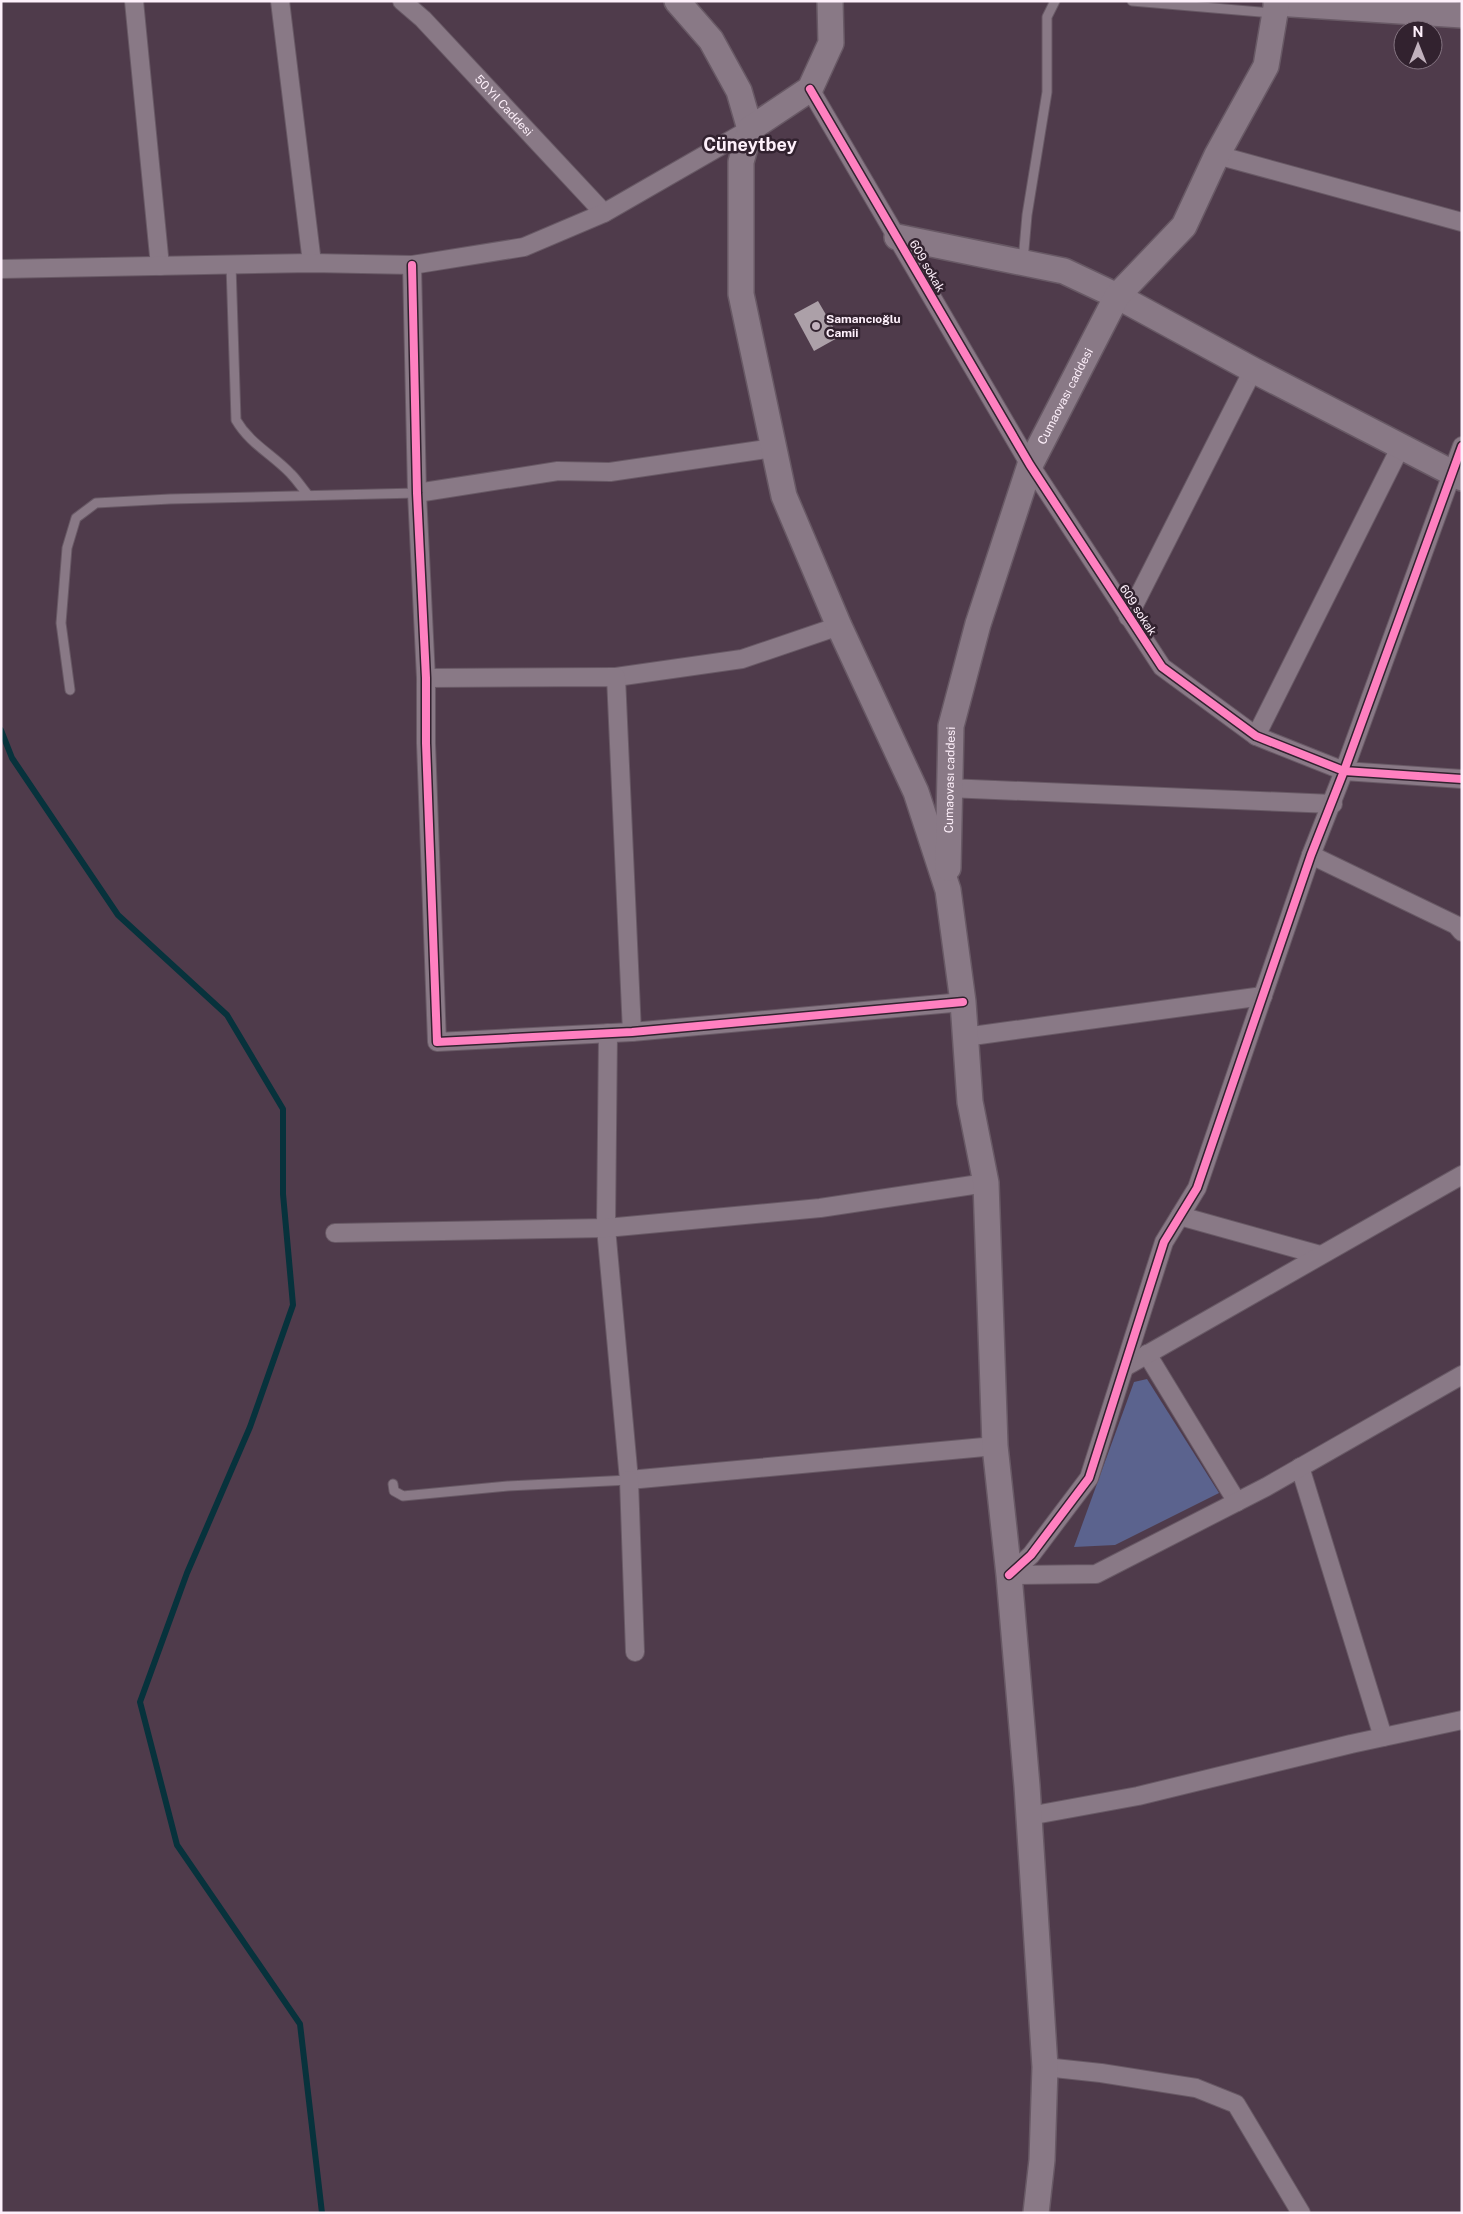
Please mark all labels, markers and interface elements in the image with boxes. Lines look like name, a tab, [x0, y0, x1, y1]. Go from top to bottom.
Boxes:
north arrow	[1393, 20, 1443, 70]
text: N	[1413, 24, 1423, 40]
street label: 50.Yıl Caddesi	[472, 72, 536, 139]
district label: Cüneytbey	[703, 134, 797, 155]
street label: 609 sokak	[906, 237, 948, 295]
place label: Samancıoğlu Camii	[826, 312, 901, 340]
marker: Samancıoğlu Camii	[810, 320, 822, 332]
street label: Cumaovası caddesi	[1035, 346, 1096, 447]
street label: 609 sokak	[1116, 582, 1160, 638]
street label: Cumaovası caddesi	[942, 727, 958, 833]

